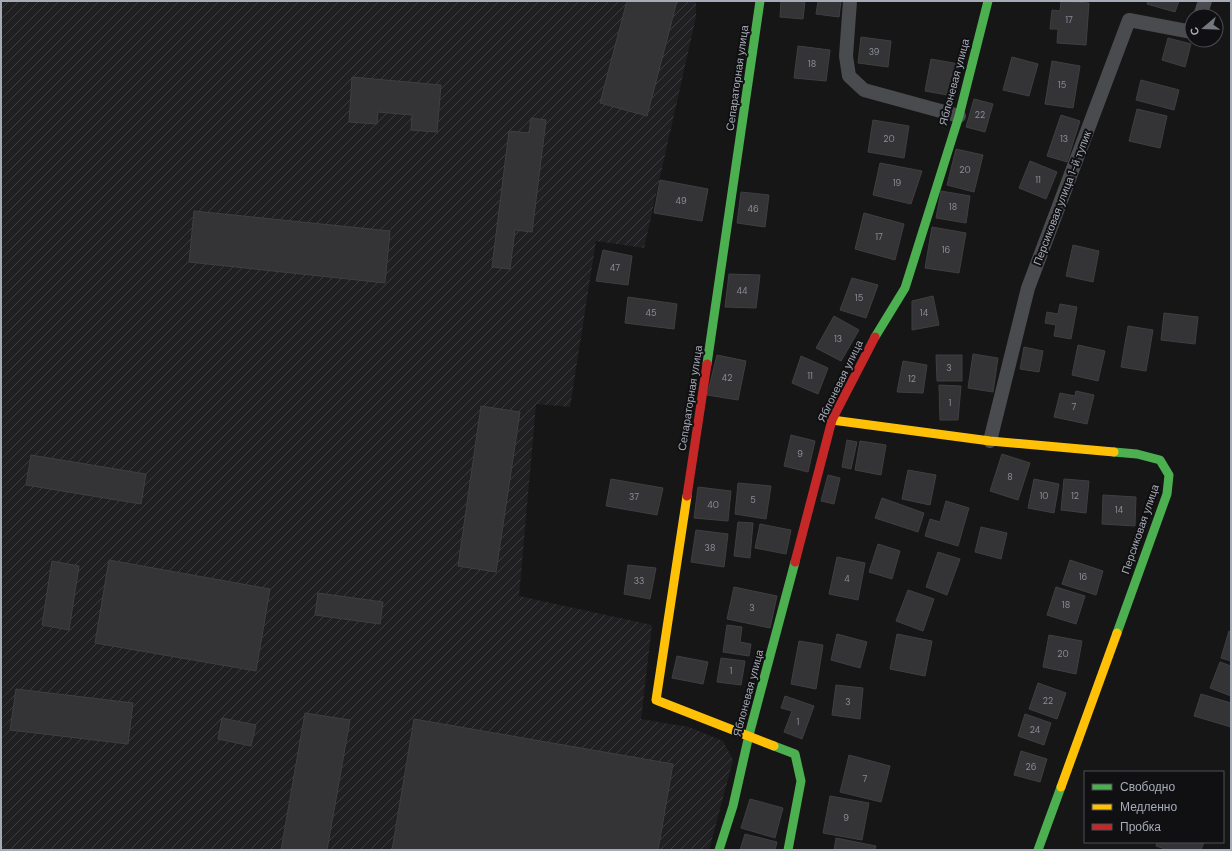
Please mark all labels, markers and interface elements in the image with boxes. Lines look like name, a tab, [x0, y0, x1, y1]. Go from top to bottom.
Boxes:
north arrow	[1184, 8, 1224, 48]
house number: 17	[1065, 14, 1073, 26]
street label: Сепараторная улица	[723, 23, 751, 132]
text: С	[1187, 25, 1202, 37]
street label: Яблоневая улица	[936, 36, 973, 127]
house number: 39	[869, 46, 880, 58]
house number: 18	[808, 58, 816, 70]
house number: 15	[1058, 79, 1066, 91]
house number: 22	[975, 109, 985, 121]
street label: Персиковая улица 1-й тупик	[1030, 129, 1094, 267]
house number: 20	[883, 133, 895, 145]
house number: 13	[1060, 133, 1068, 145]
house number: 20	[959, 164, 971, 176]
house number: 11	[1035, 174, 1041, 186]
house number: 19	[893, 177, 902, 189]
house number: 49	[675, 195, 687, 207]
house number: 18	[949, 201, 957, 213]
house number: 46	[747, 203, 759, 215]
house number: 17	[875, 231, 883, 243]
house number: 16	[942, 244, 951, 256]
house number: 47	[610, 262, 620, 274]
house number: 44	[737, 285, 748, 297]
house number: 15	[855, 292, 863, 304]
house number: 45	[646, 307, 656, 319]
house number: 14	[920, 307, 929, 319]
house number: 13	[834, 333, 842, 345]
street label: Яблоневая улица	[814, 337, 866, 424]
street label: Сепараторная улица	[675, 343, 705, 452]
house number: 3	[946, 362, 952, 374]
house number: 11	[807, 370, 813, 382]
house number: 42	[722, 372, 732, 384]
house number: 12	[908, 373, 916, 385]
house number: 1	[949, 397, 952, 409]
house number: 7	[1072, 401, 1077, 413]
house number: 9	[797, 448, 803, 460]
house number: 8	[1007, 471, 1013, 483]
street label: Персиковая улица	[1118, 482, 1162, 576]
house number: 10	[1040, 490, 1048, 502]
house number: 12	[1071, 490, 1079, 502]
house number: 37	[629, 491, 639, 503]
house number: 5	[750, 494, 756, 506]
house number: 40	[707, 499, 719, 511]
house number: 14	[1115, 504, 1124, 516]
house number: 38	[705, 542, 715, 554]
house number: 16	[1079, 571, 1088, 583]
house number: 4	[844, 573, 850, 585]
house number: 33	[634, 575, 644, 587]
house number: 18	[1062, 599, 1070, 611]
house number: 3	[749, 602, 755, 614]
street label: Яблоневая улица	[730, 647, 767, 738]
house number: 20	[1057, 648, 1069, 660]
house number: 1	[730, 665, 733, 677]
house number: 22	[1043, 695, 1053, 707]
house number: 3	[845, 696, 851, 708]
house number: 1	[797, 716, 800, 728]
house number: 24	[1030, 724, 1041, 736]
house number: 26	[1026, 761, 1037, 773]
legend	[1084, 771, 1224, 843]
house number: 7	[863, 773, 868, 785]
text: Свободно	[1120, 779, 1175, 795]
text: Медленно	[1120, 799, 1177, 815]
house number: 9	[843, 812, 849, 824]
text: Пробка	[1120, 819, 1161, 835]

